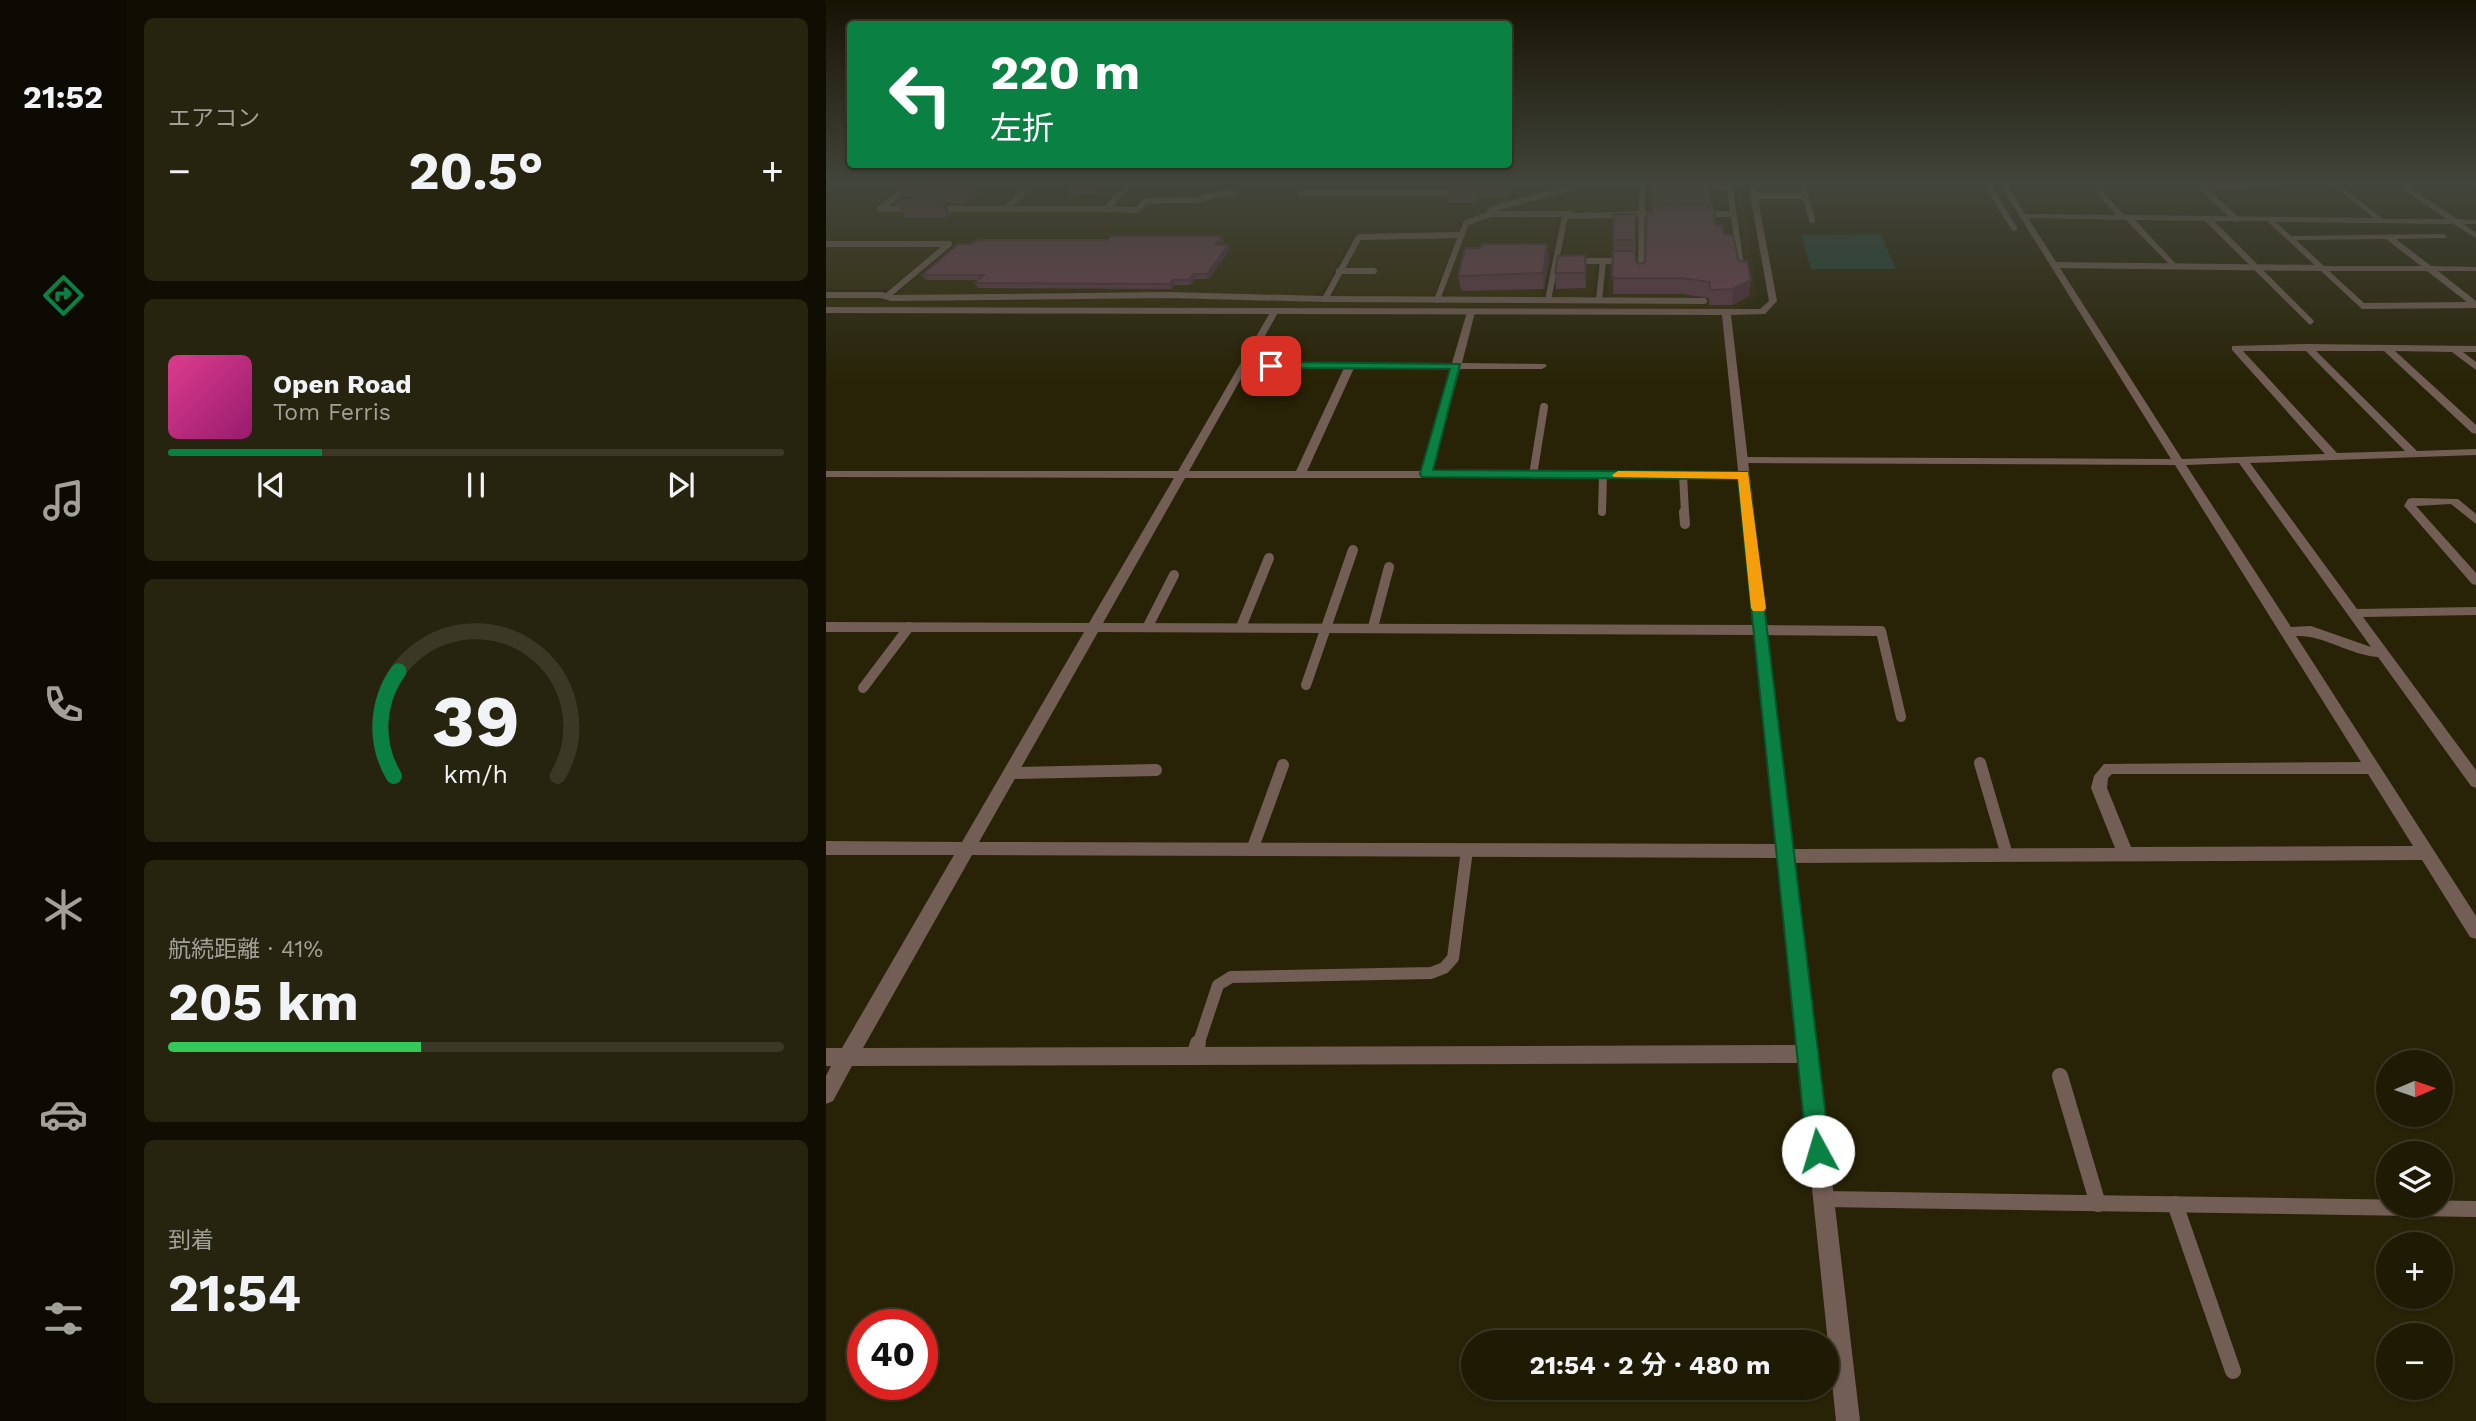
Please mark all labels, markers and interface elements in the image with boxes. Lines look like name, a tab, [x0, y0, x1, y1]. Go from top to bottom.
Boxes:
text: 220 m	[990, 43, 1140, 101]
icon: left	[875, 49, 966, 140]
text: 21:52	[23, 78, 103, 116]
text: エアコン	[168, 105, 260, 132]
text: 左折	[990, 109, 1054, 147]
text: 20.5°	[408, 141, 544, 202]
text: −	[168, 149, 191, 193]
text: +	[761, 149, 784, 193]
icon: directions	[39, 271, 88, 320]
pin	[1241, 336, 1301, 396]
icon: arrive	[1252, 347, 1290, 385]
text: Open Road	[273, 369, 411, 399]
text: Tom Ferris	[273, 399, 391, 426]
icon: previous	[252, 466, 290, 504]
icon: pause	[457, 466, 495, 504]
icon: next	[662, 466, 700, 504]
icon: music	[39, 476, 88, 525]
text: 39	[432, 679, 520, 765]
icon: phone	[39, 680, 88, 729]
text: km/h	[444, 760, 508, 789]
icon: climate	[39, 885, 88, 934]
text: 航続距離 · 41%	[168, 936, 323, 963]
text: 205 km	[168, 972, 359, 1033]
north arrow	[2376, 1050, 2454, 1127]
map controls	[2376, 1050, 2453, 1400]
icon: car	[39, 1090, 88, 1139]
position arrow	[1781, 1114, 1855, 1188]
button: layers	[2376, 1141, 2453, 1218]
text: 到着	[168, 1227, 214, 1254]
button: +	[2376, 1232, 2453, 1309]
text: 21:54	[168, 1263, 301, 1324]
icon: filters	[39, 1294, 88, 1343]
speed limit sign: 40	[847, 1309, 938, 1400]
button: −	[2376, 1323, 2453, 1400]
text: 21:54 · 2 分 · 480 m	[1529, 1350, 1771, 1380]

